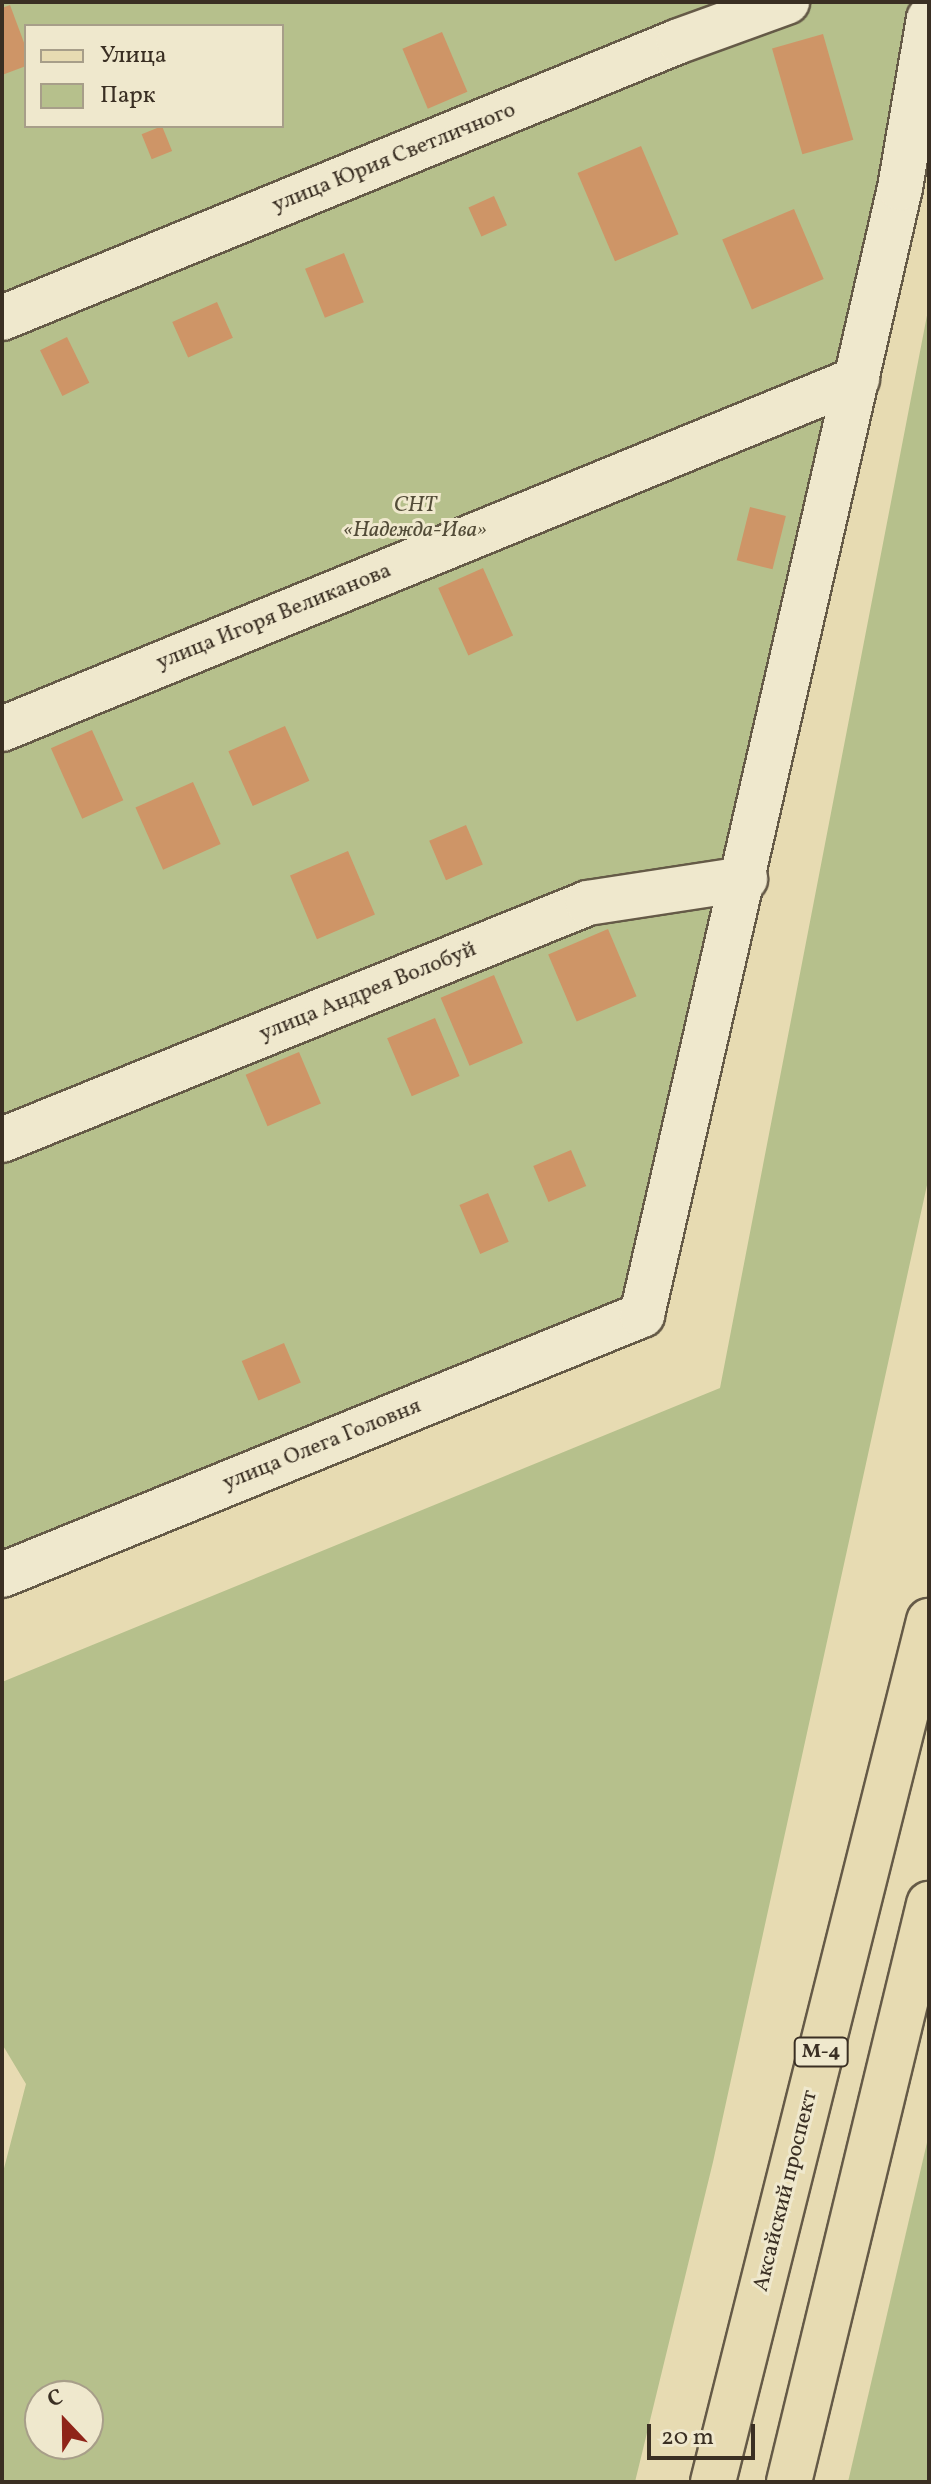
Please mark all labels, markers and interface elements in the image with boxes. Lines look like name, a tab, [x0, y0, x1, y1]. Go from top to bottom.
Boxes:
legend	[24, 24, 284, 128]
text: Улица	[100, 39, 167, 73]
text: Парк	[100, 79, 156, 113]
street label: улица Юрия Светличного	[268, 97, 520, 219]
park label: СНТ «Надежда-Ива»	[343, 492, 487, 544]
street label: улица Игоря Великанова	[153, 558, 395, 676]
street label: улица Андрея Волобуй	[256, 936, 480, 1048]
street label: улица Олега Головня	[219, 1393, 425, 1497]
road number: М-4	[793, 2036, 849, 2068]
street label: Аксайский проспект	[748, 2087, 824, 2295]
north arrow	[24, 2380, 104, 2460]
text: С	[43, 2382, 68, 2416]
scale bar	[651, 2408, 759, 2458]
text: 20 m	[661, 2421, 714, 2455]

